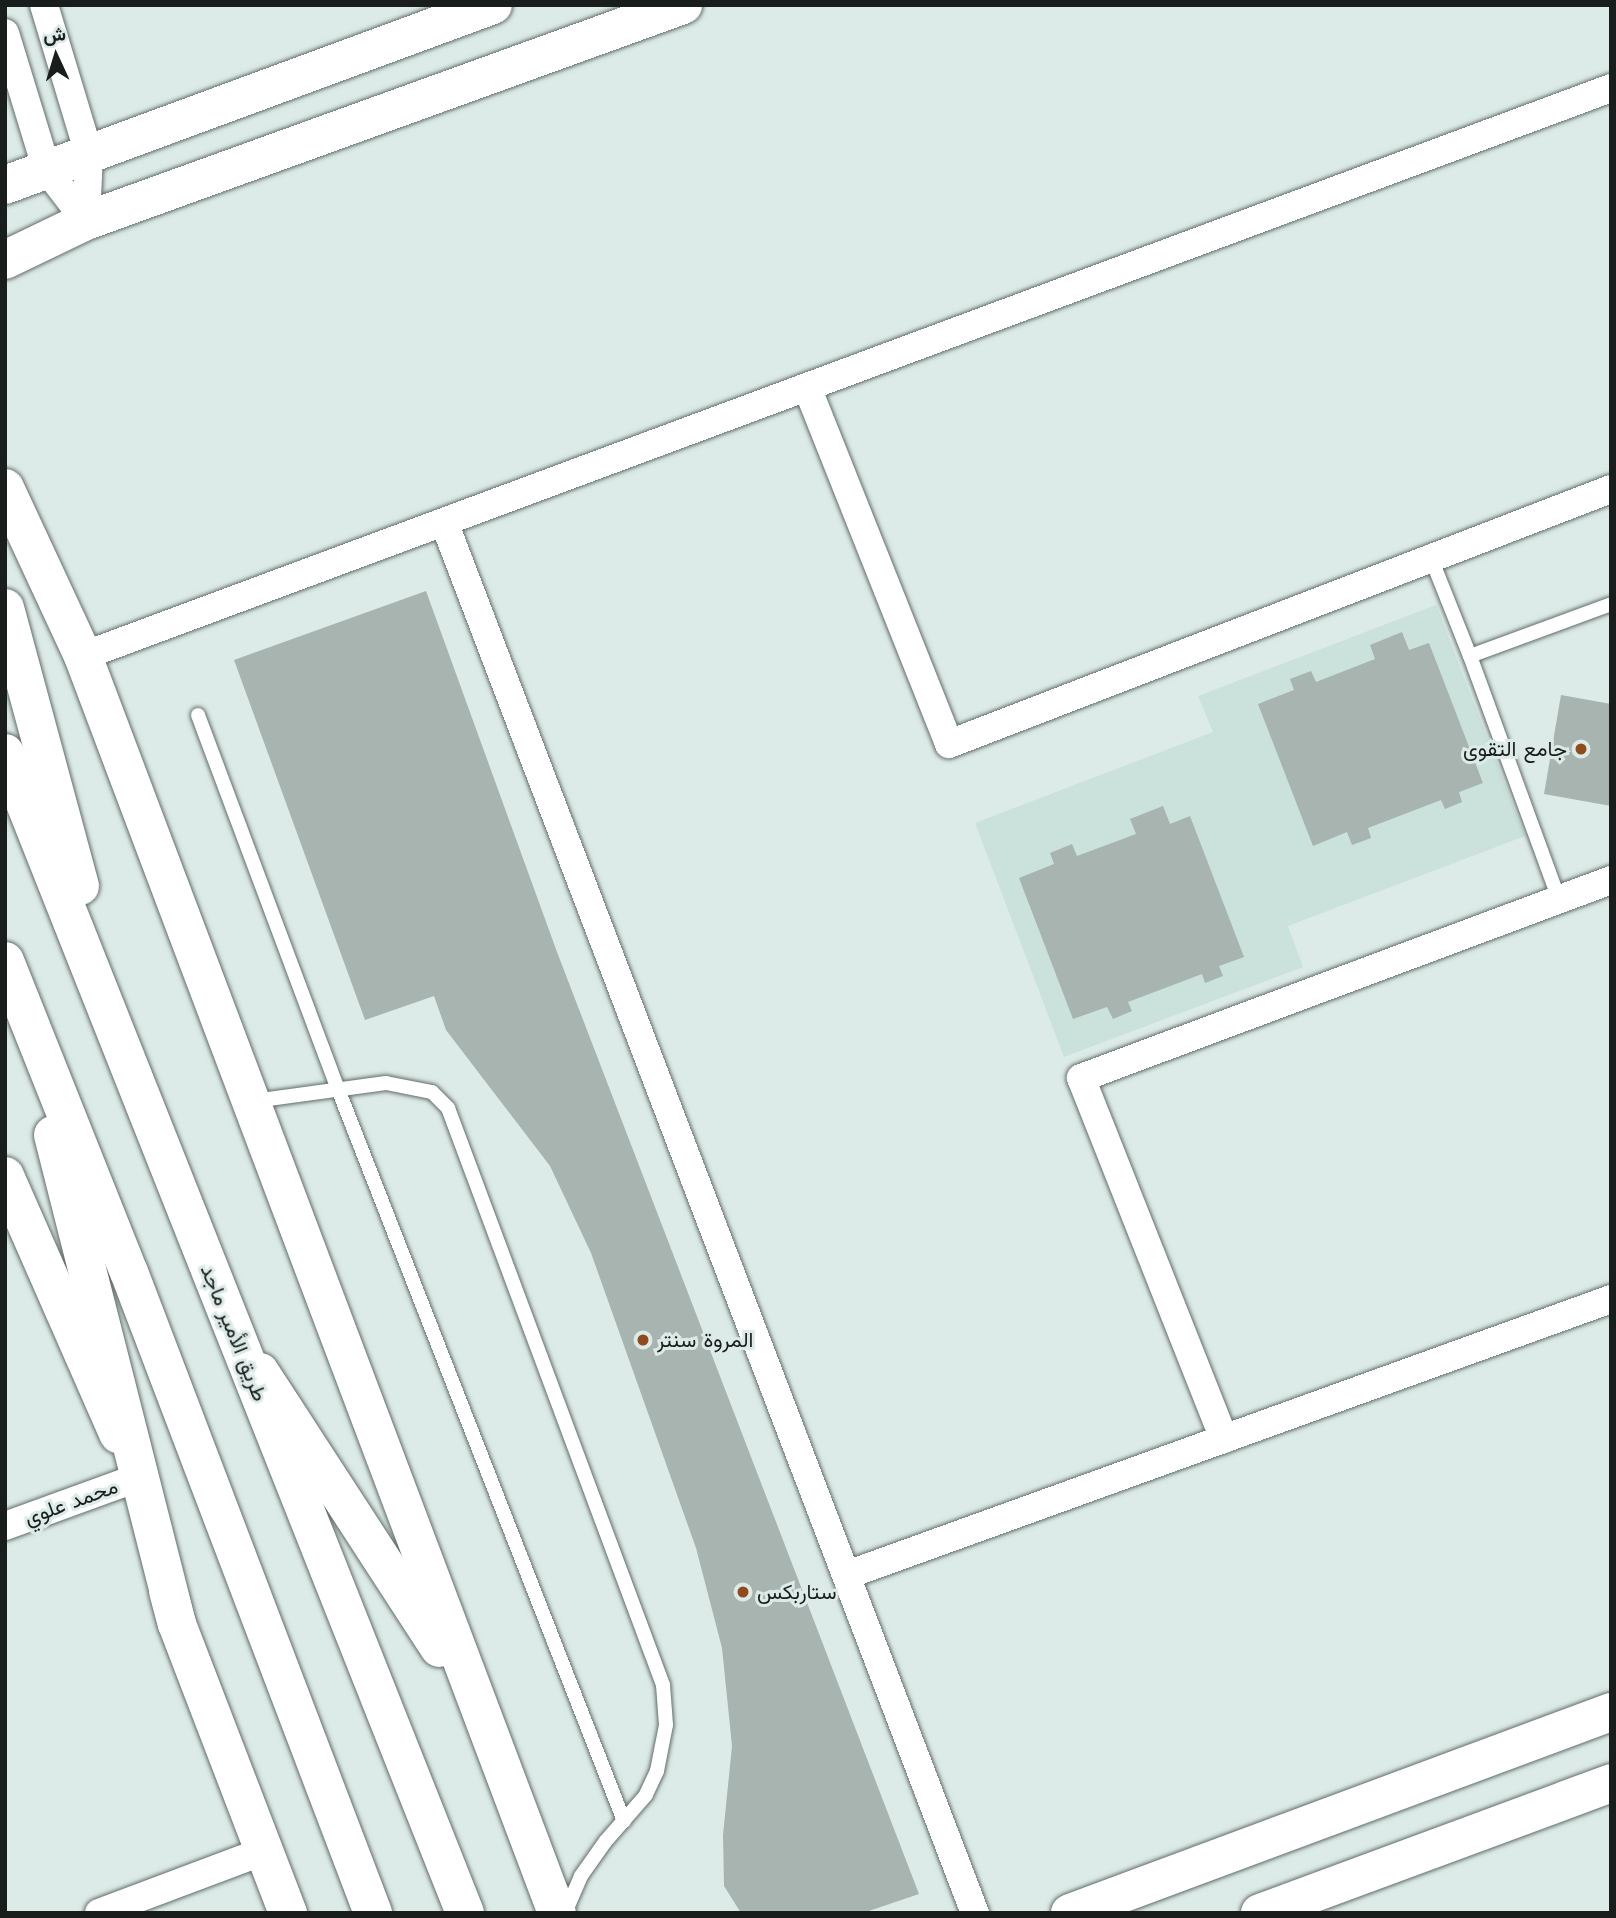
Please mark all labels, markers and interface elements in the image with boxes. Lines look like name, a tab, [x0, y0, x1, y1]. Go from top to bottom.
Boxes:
north arrow	[21, 21, 91, 91]
text: ش	[42, 22, 67, 47]
place label: جامع التقوى	[1463, 736, 1567, 762]
marker: جامع التقوى	[1573, 741, 1589, 757]
street label: طريق الأمير ماجد	[195, 1261, 273, 1405]
place label: المروة سنتر	[657, 1327, 753, 1353]
marker: المروة سنتر	[635, 1332, 651, 1348]
street label: محمد علوي	[21, 1473, 121, 1531]
place label: ستاربكس	[757, 1579, 837, 1605]
marker: ستاربكس	[735, 1584, 751, 1600]

